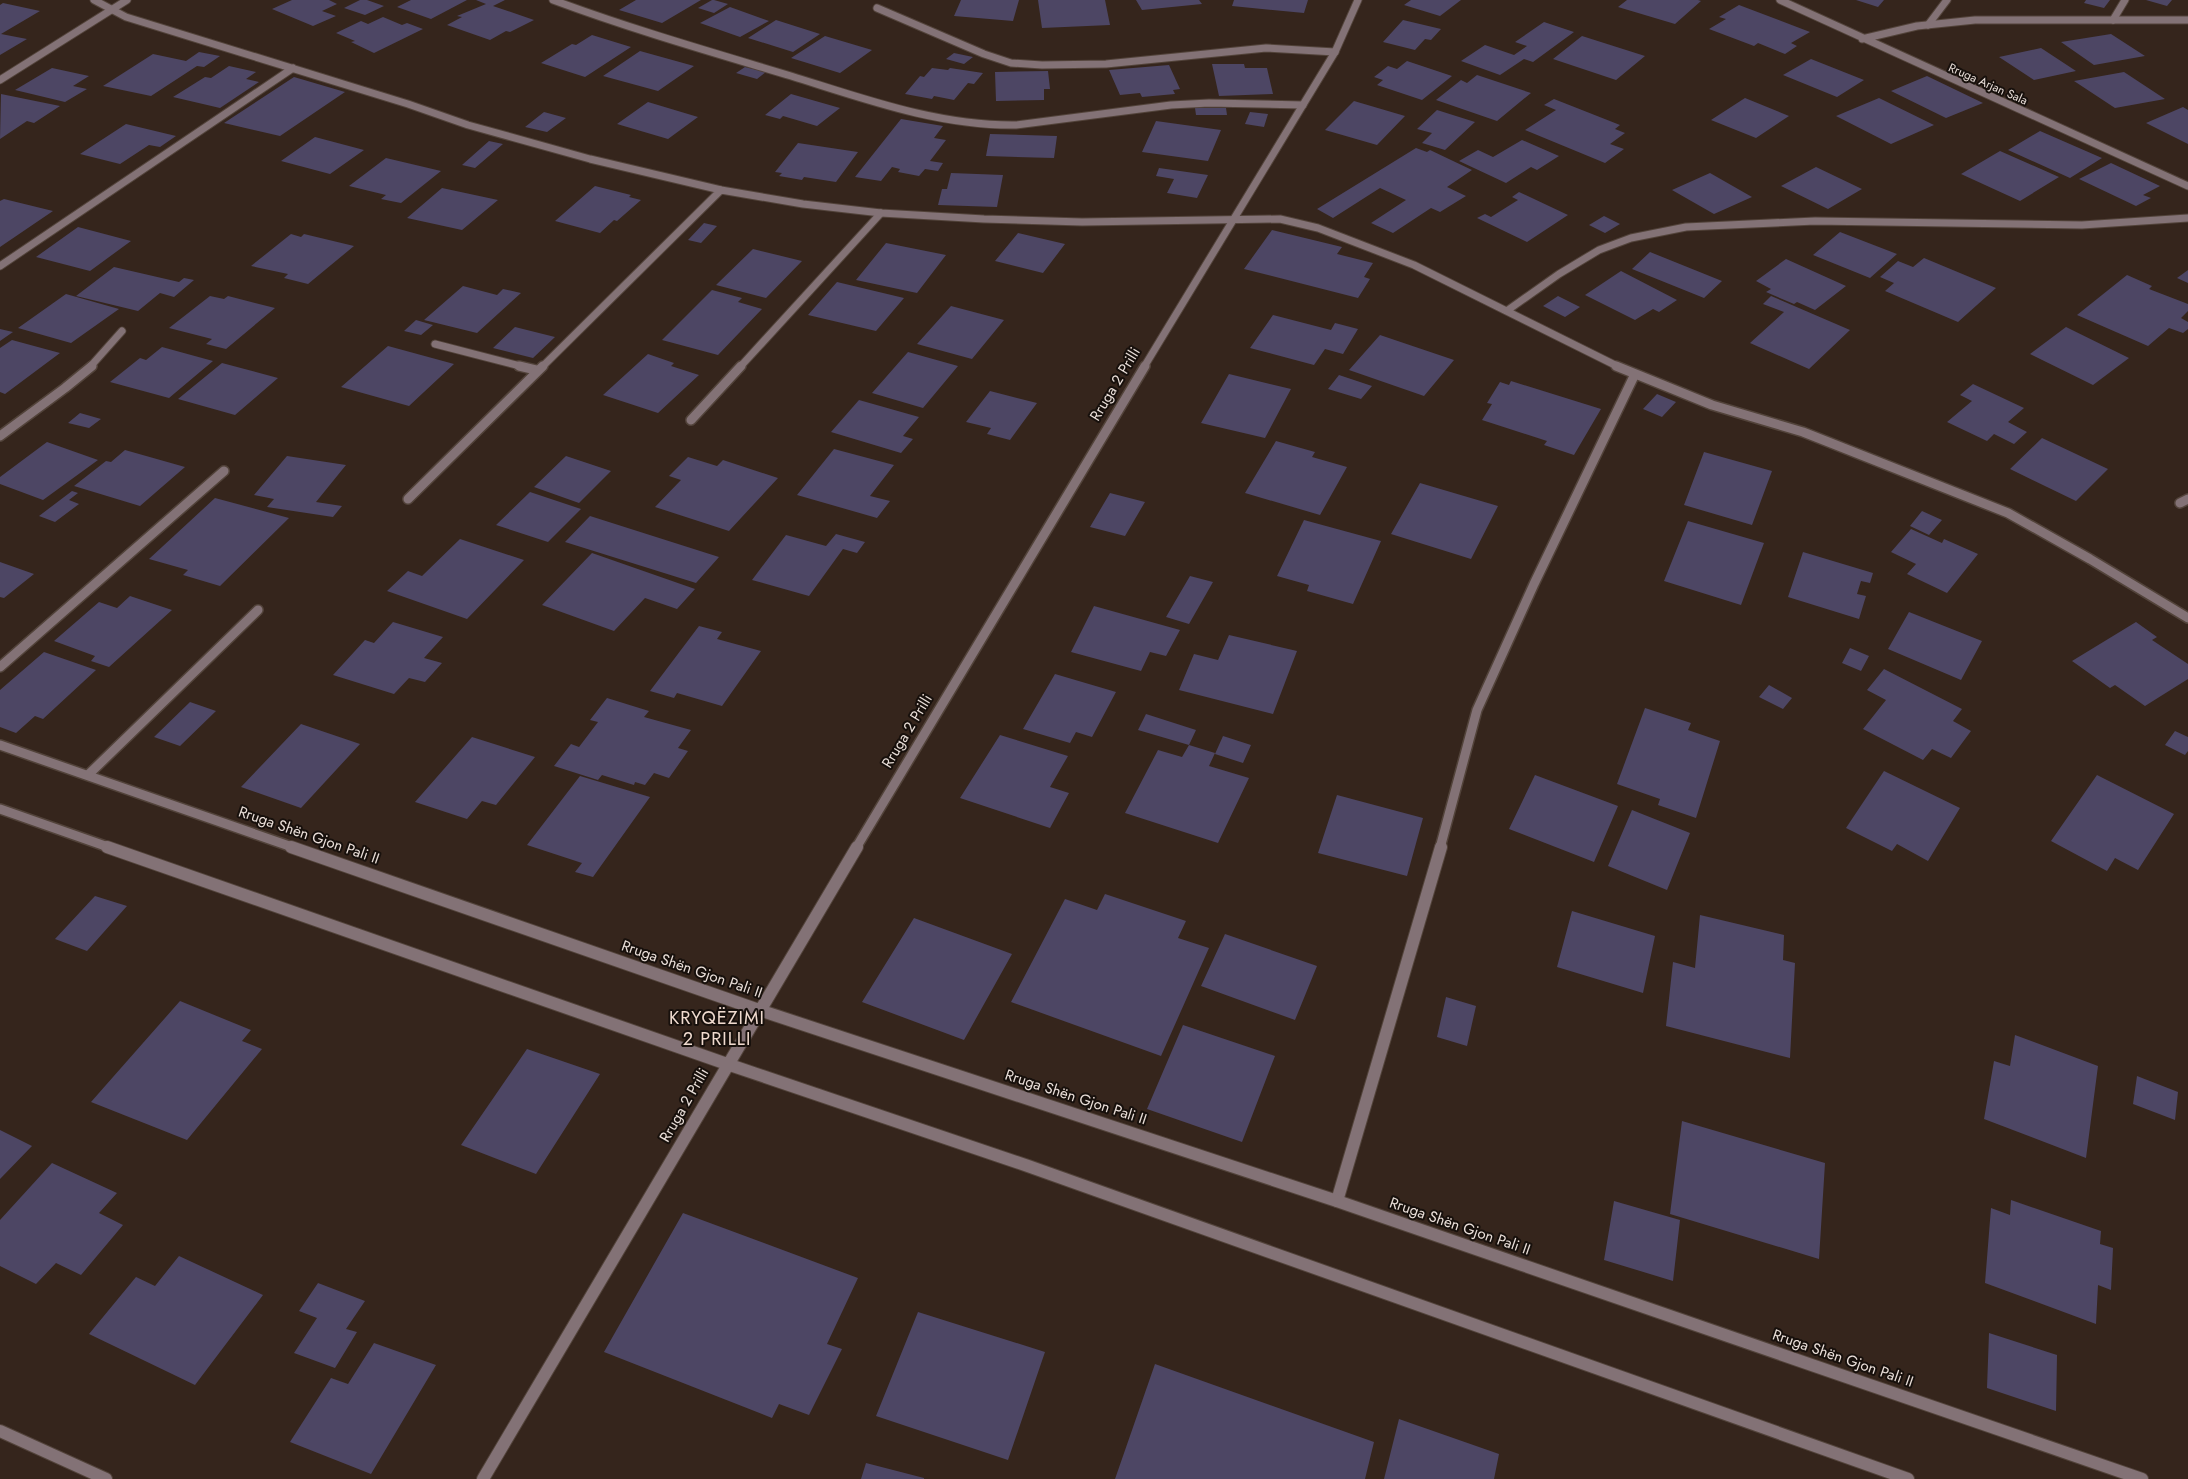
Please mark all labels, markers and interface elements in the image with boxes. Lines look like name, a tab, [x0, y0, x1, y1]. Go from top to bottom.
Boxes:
street label: Rruga Arjan Sala	[1946, 59, 2031, 110]
street label: Rruga 2 Prilli	[1084, 343, 1146, 425]
street label: Rruga 2 Prilli	[876, 690, 938, 772]
street label: Rruga Shën Gjon Pali II	[235, 801, 383, 869]
street label: Rruga Shën Gjon Pali II	[618, 935, 766, 1003]
district label: KRYQËZIMI 2 PRILLI	[669, 1005, 765, 1052]
street label: Rruga 2 Prilli	[654, 1064, 714, 1146]
street label: Rruga Shën Gjon Pali II	[1002, 1064, 1150, 1130]
street label: Rruga Shën Gjon Pali II	[1386, 1192, 1534, 1260]
street label: Rruga Shën Gjon Pali II	[1769, 1324, 1917, 1392]

